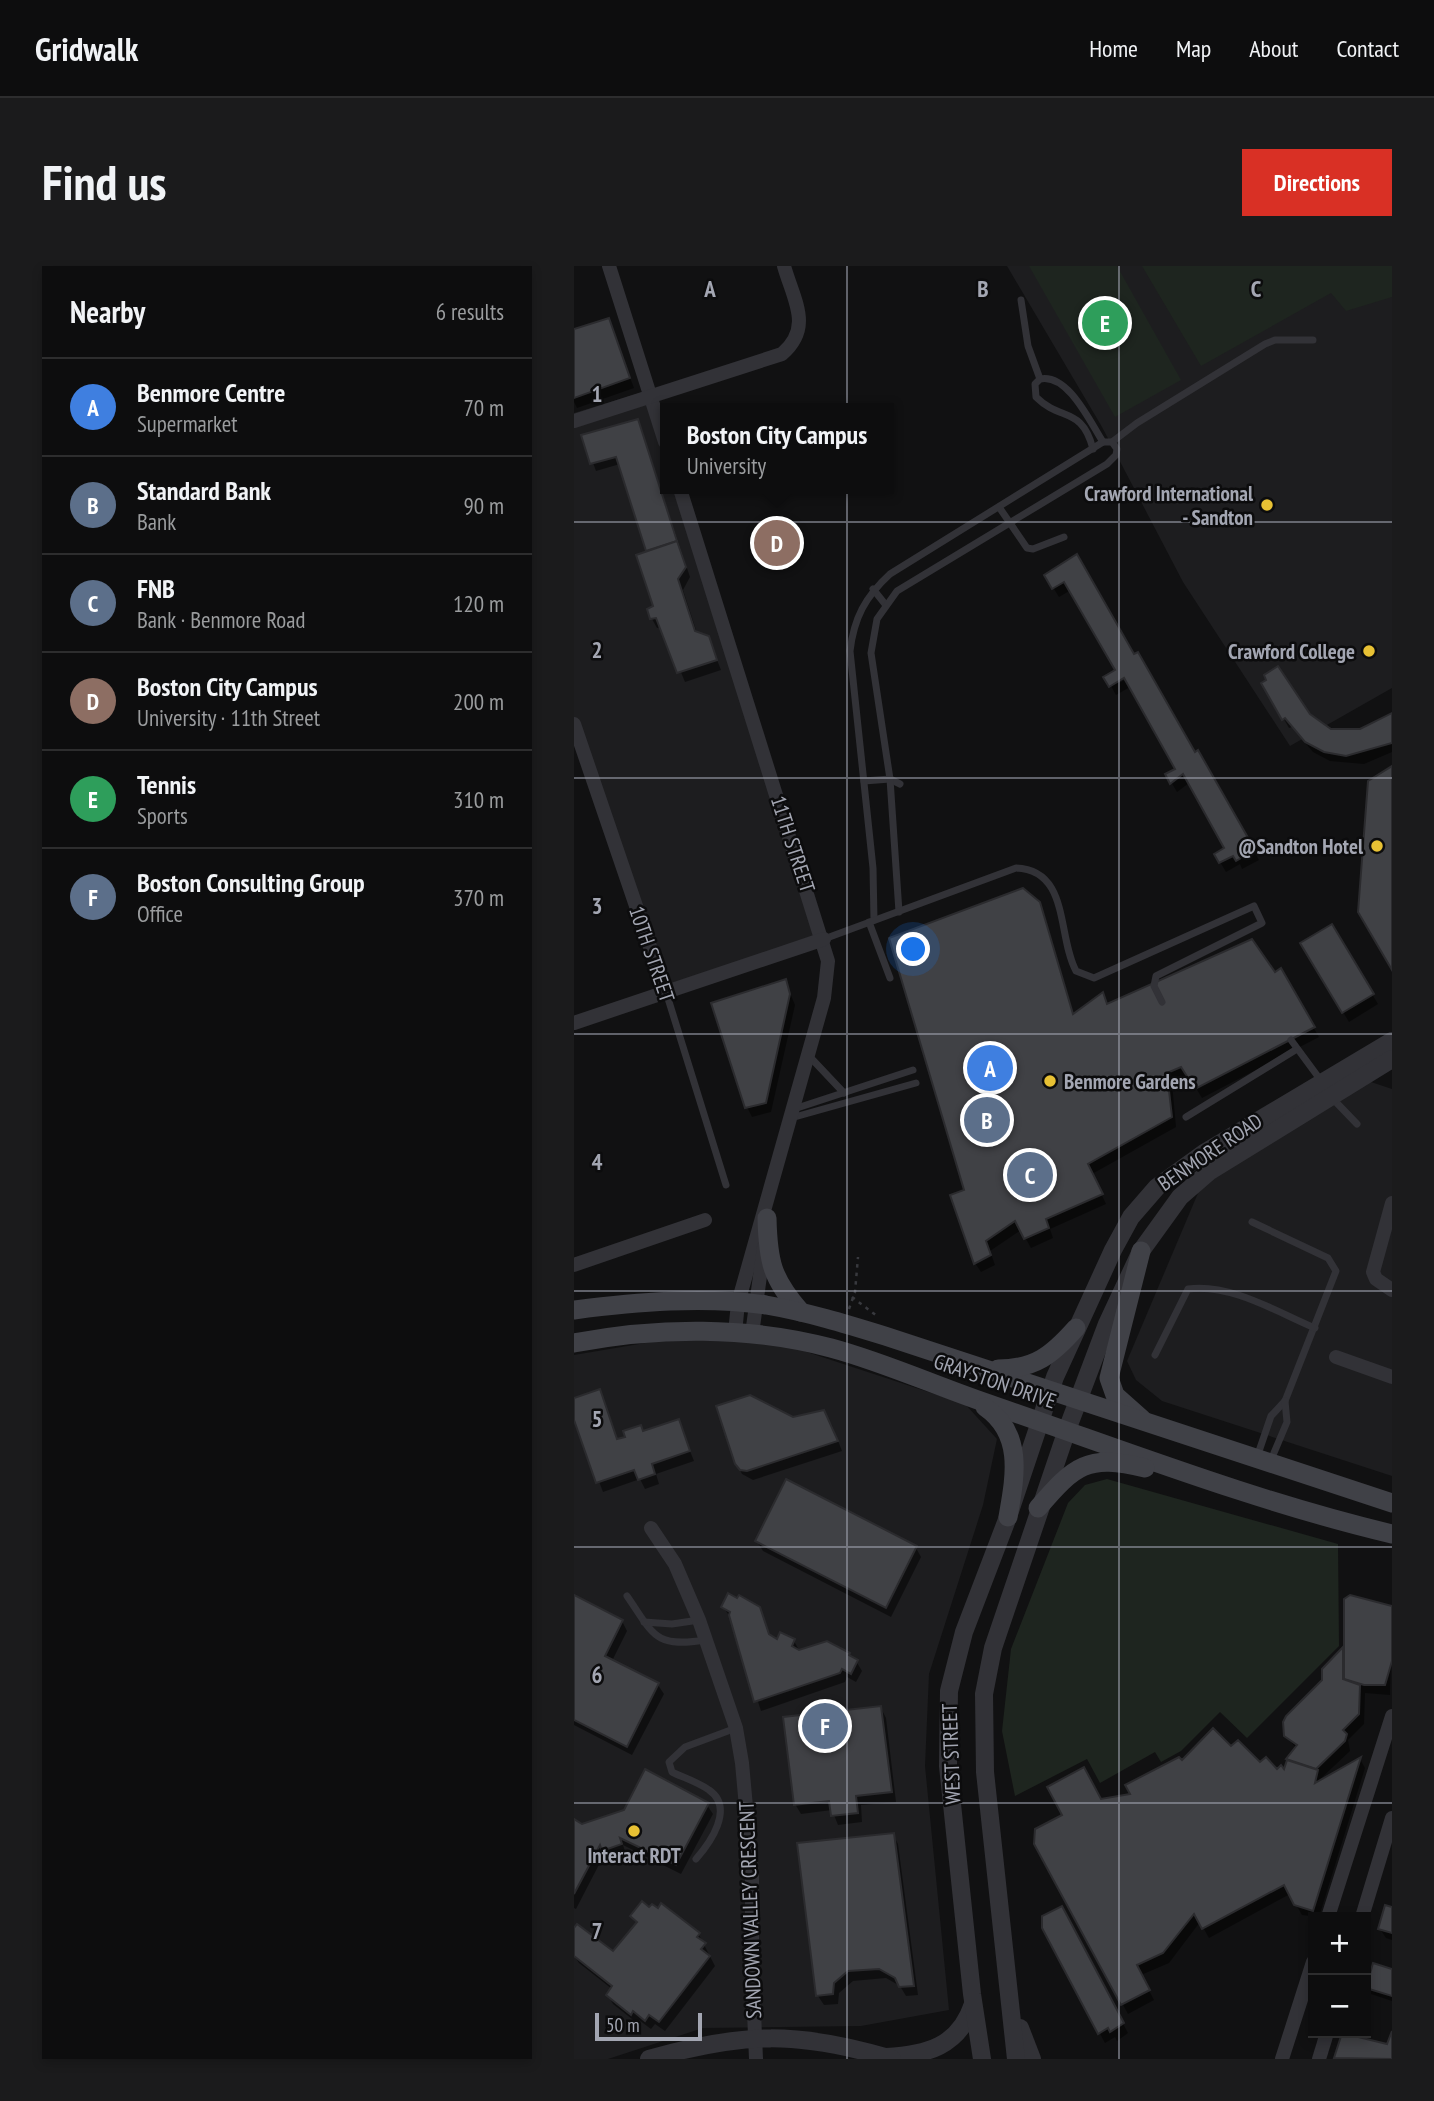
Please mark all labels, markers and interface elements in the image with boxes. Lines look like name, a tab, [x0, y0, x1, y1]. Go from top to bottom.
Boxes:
text: Gridwalk	[35, 27, 138, 70]
text: Home	[1089, 33, 1138, 64]
text: Map	[1176, 33, 1211, 64]
text: About	[1249, 33, 1298, 64]
text: Contact	[1336, 33, 1399, 64]
button: Directions	[1242, 149, 1392, 216]
text: Find us	[42, 150, 166, 214]
text: A	[703, 274, 716, 303]
text: B	[977, 274, 989, 303]
text: C	[1251, 274, 1262, 303]
text: Nearby	[70, 292, 145, 331]
text: 6 results	[436, 297, 504, 326]
pin: E	[1082, 297, 1128, 349]
text: Benmore Centre	[137, 376, 285, 409]
text: 1	[592, 379, 603, 408]
text: A	[87, 393, 99, 422]
text: 70 m	[463, 393, 504, 422]
popup	[660, 403, 894, 494]
text: Supermarket	[137, 409, 238, 438]
text: Boston City Campus	[687, 418, 867, 451]
text: University	[687, 451, 766, 480]
text: Standard Bank	[137, 474, 271, 507]
place label: Crawford International - Sandton	[1084, 480, 1254, 531]
text: B	[87, 491, 99, 520]
text: 90 m	[463, 491, 504, 520]
marker: Crawford International - Sandton	[1259, 497, 1275, 513]
text: Bank	[137, 507, 176, 536]
pin: D	[754, 517, 800, 569]
text: FNB	[137, 572, 175, 605]
text: C	[88, 589, 98, 618]
text: 120 m	[453, 589, 504, 618]
text: Bank · Benmore Road	[137, 605, 305, 634]
text: 2	[592, 635, 603, 664]
place label: Crawford College	[1228, 638, 1355, 665]
marker: Crawford College	[1361, 643, 1377, 659]
text: Boston City Campus	[137, 670, 318, 703]
text: D	[87, 687, 99, 716]
text: 200 m	[453, 687, 504, 716]
text: University · 11th Street	[137, 703, 320, 732]
text: Tennis	[137, 768, 196, 801]
text: E	[88, 785, 98, 814]
text: 310 m	[453, 785, 504, 814]
street label: 11TH STREET	[765, 792, 821, 896]
text: Sports	[137, 801, 188, 830]
place label: @Sandton Hotel	[1238, 833, 1364, 860]
marker: @Sandton Hotel	[1369, 838, 1385, 854]
text: Boston Consulting Group	[137, 866, 365, 899]
text: F	[88, 883, 98, 912]
text: 370 m	[453, 883, 504, 912]
text: 3	[592, 891, 603, 920]
text: Office	[137, 899, 183, 928]
street label: 10TH STREET	[623, 902, 681, 1006]
your location	[896, 932, 930, 966]
pin: A	[967, 1042, 1013, 1094]
place label: Benmore Gardens	[1064, 1068, 1196, 1095]
marker: Benmore Gardens	[1042, 1073, 1058, 1089]
pin: B	[964, 1094, 1010, 1146]
street label: BENMORE ROAD	[1153, 1107, 1267, 1197]
text: 4	[592, 1147, 603, 1176]
pin: C	[1007, 1149, 1053, 1201]
street label: GRAYSTON DRIVE	[930, 1347, 1060, 1415]
text: 5	[592, 1404, 603, 1433]
text: 6	[592, 1660, 603, 1689]
pin: F	[802, 1700, 848, 1752]
street label: WEST STREET	[936, 1702, 966, 1805]
street label: SANDOWN VALLEY CRESCENT	[733, 1800, 767, 2019]
marker: Interact RDT	[626, 1823, 642, 1839]
place label: Interact RDT	[587, 1842, 681, 1869]
map controls	[1308, 1912, 1371, 2038]
button: +	[1308, 1912, 1371, 1975]
text: 7	[592, 1916, 603, 1945]
button: −	[1308, 1975, 1371, 2038]
scale bar	[595, 2010, 702, 2042]
text: 50 m	[606, 2013, 640, 2037]

